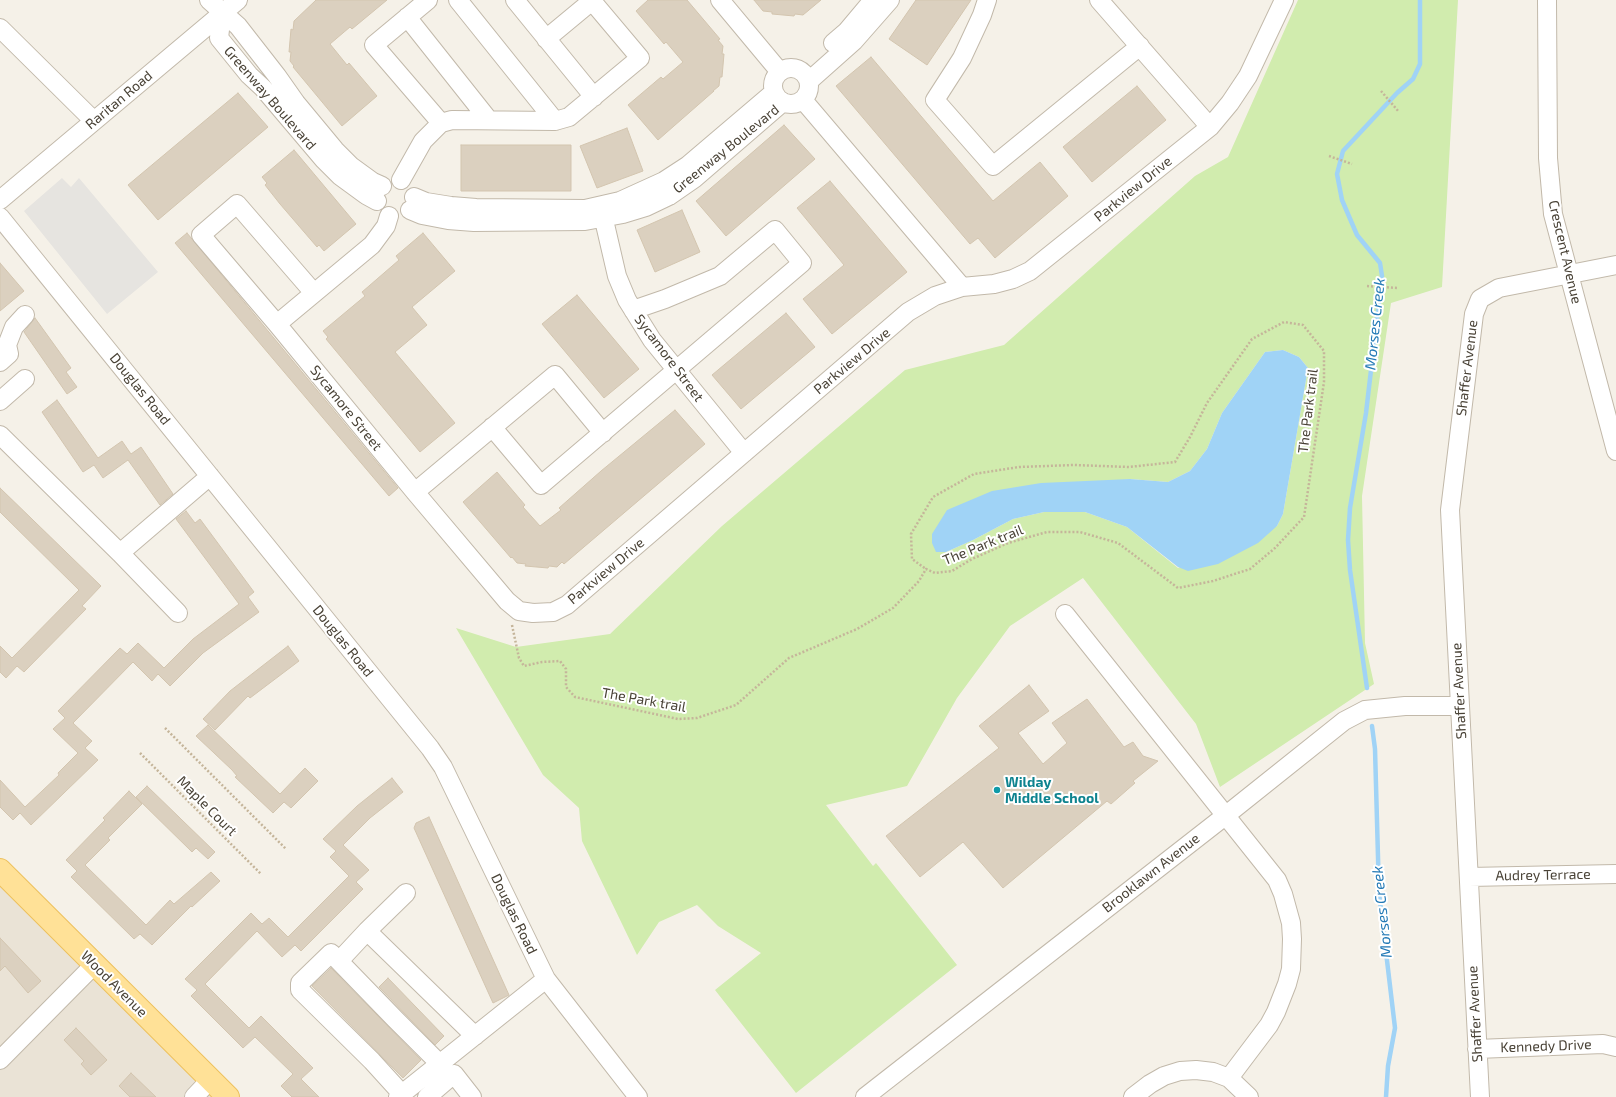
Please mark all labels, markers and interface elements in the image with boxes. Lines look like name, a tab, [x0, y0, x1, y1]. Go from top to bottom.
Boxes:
street label: Greenway Boulevard	[220, 43, 320, 153]
street label: Raritan Road	[82, 67, 156, 133]
street label: Greenway Boulevard	[669, 101, 783, 197]
street label: Parkview Drive	[1091, 153, 1175, 225]
street label: Crescent Avenue	[1545, 199, 1585, 305]
water label: Morses Creek	[1361, 277, 1389, 371]
street label: Sycamore Street	[631, 311, 707, 405]
street label: Shaffer Avenue	[1453, 319, 1481, 417]
street label: Parkview Drive	[810, 324, 894, 398]
street label: Douglas Road	[106, 350, 174, 428]
street label: Sycamore Street	[306, 362, 386, 454]
street label: The Park trail	[1294, 368, 1322, 454]
street label: The Park trail	[940, 521, 1026, 569]
street label: Parkview Drive	[564, 534, 648, 608]
street label: Douglas Road	[309, 602, 377, 680]
street label: Shaffer Avenue	[1448, 642, 1470, 740]
street label: The Park trail	[601, 684, 687, 716]
street label: Maple Court	[174, 773, 240, 839]
place label: Wilday Middle School	[1005, 774, 1099, 806]
marker: Wilday Middle School	[992, 785, 1002, 795]
street label: Brooklawn Avenue	[1099, 830, 1203, 916]
water label: Morses Creek	[1368, 865, 1396, 959]
street label: Audrey Terrace	[1495, 866, 1591, 884]
street label: Douglas Road	[487, 871, 541, 957]
street label: Wood Avenue	[77, 947, 151, 1021]
street label: Shaffer Avenue	[1464, 965, 1486, 1063]
street label: Kennedy Drive	[1500, 1036, 1592, 1056]

